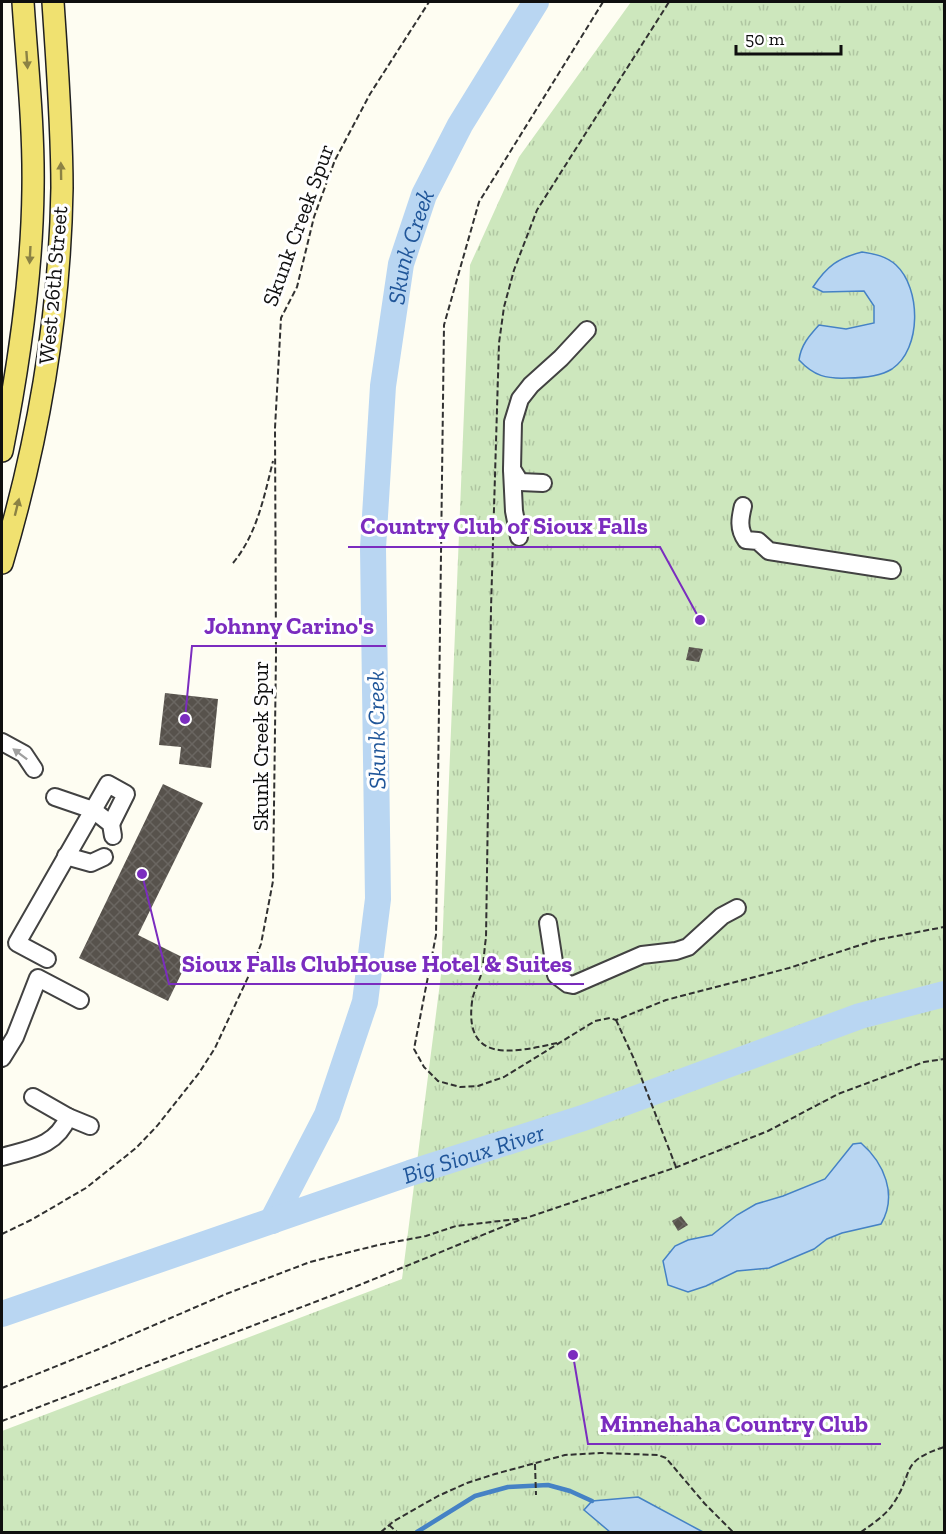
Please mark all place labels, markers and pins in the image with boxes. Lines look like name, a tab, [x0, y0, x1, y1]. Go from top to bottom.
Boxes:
callout: Country Club of Sioux Falls	[348, 505, 660, 547]
callout: Johnny Carino's	[192, 604, 386, 646]
callout: Sioux Falls ClubHouse Hotel & Suites	[169, 942, 584, 984]
callout: Minnehaha Country Club	[588, 1402, 881, 1444]

